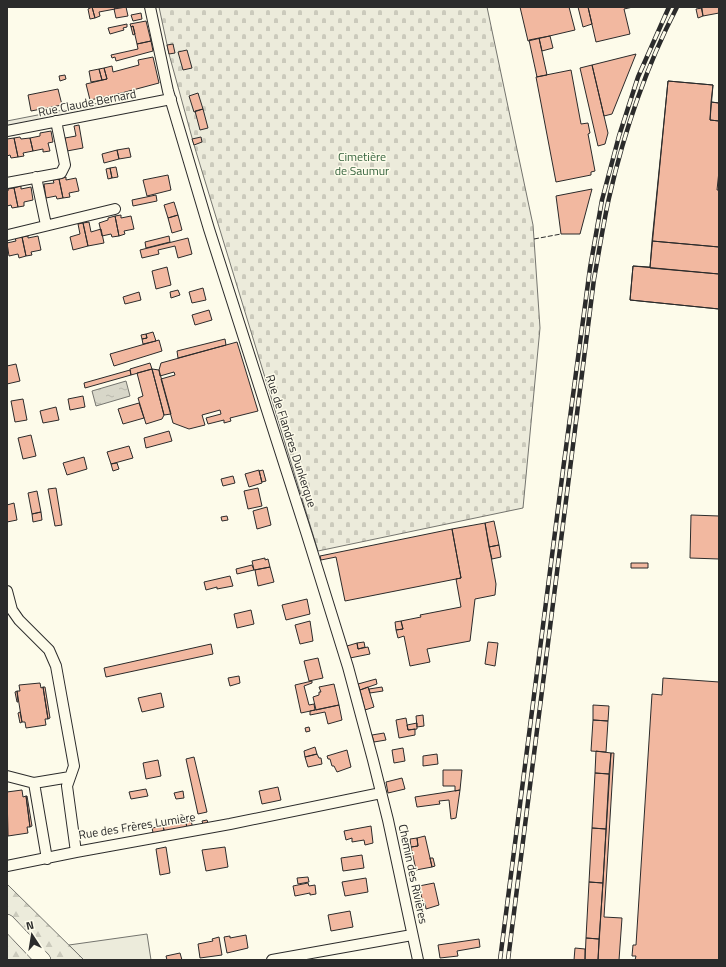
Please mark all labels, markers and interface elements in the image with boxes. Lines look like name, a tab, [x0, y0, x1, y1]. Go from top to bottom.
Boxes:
street label: Rue Claude Bernard	[36, 84, 138, 121]
park label: Cimetière de Saumur	[335, 147, 389, 180]
street label: Rue de Flandres Dunkerque	[261, 372, 322, 510]
street label: Rue des Frères Lumière	[77, 807, 197, 844]
street label: Chemin des Rivières	[394, 822, 433, 926]
north arrow	[12, 915, 52, 955]
text: N	[25, 917, 35, 934]

